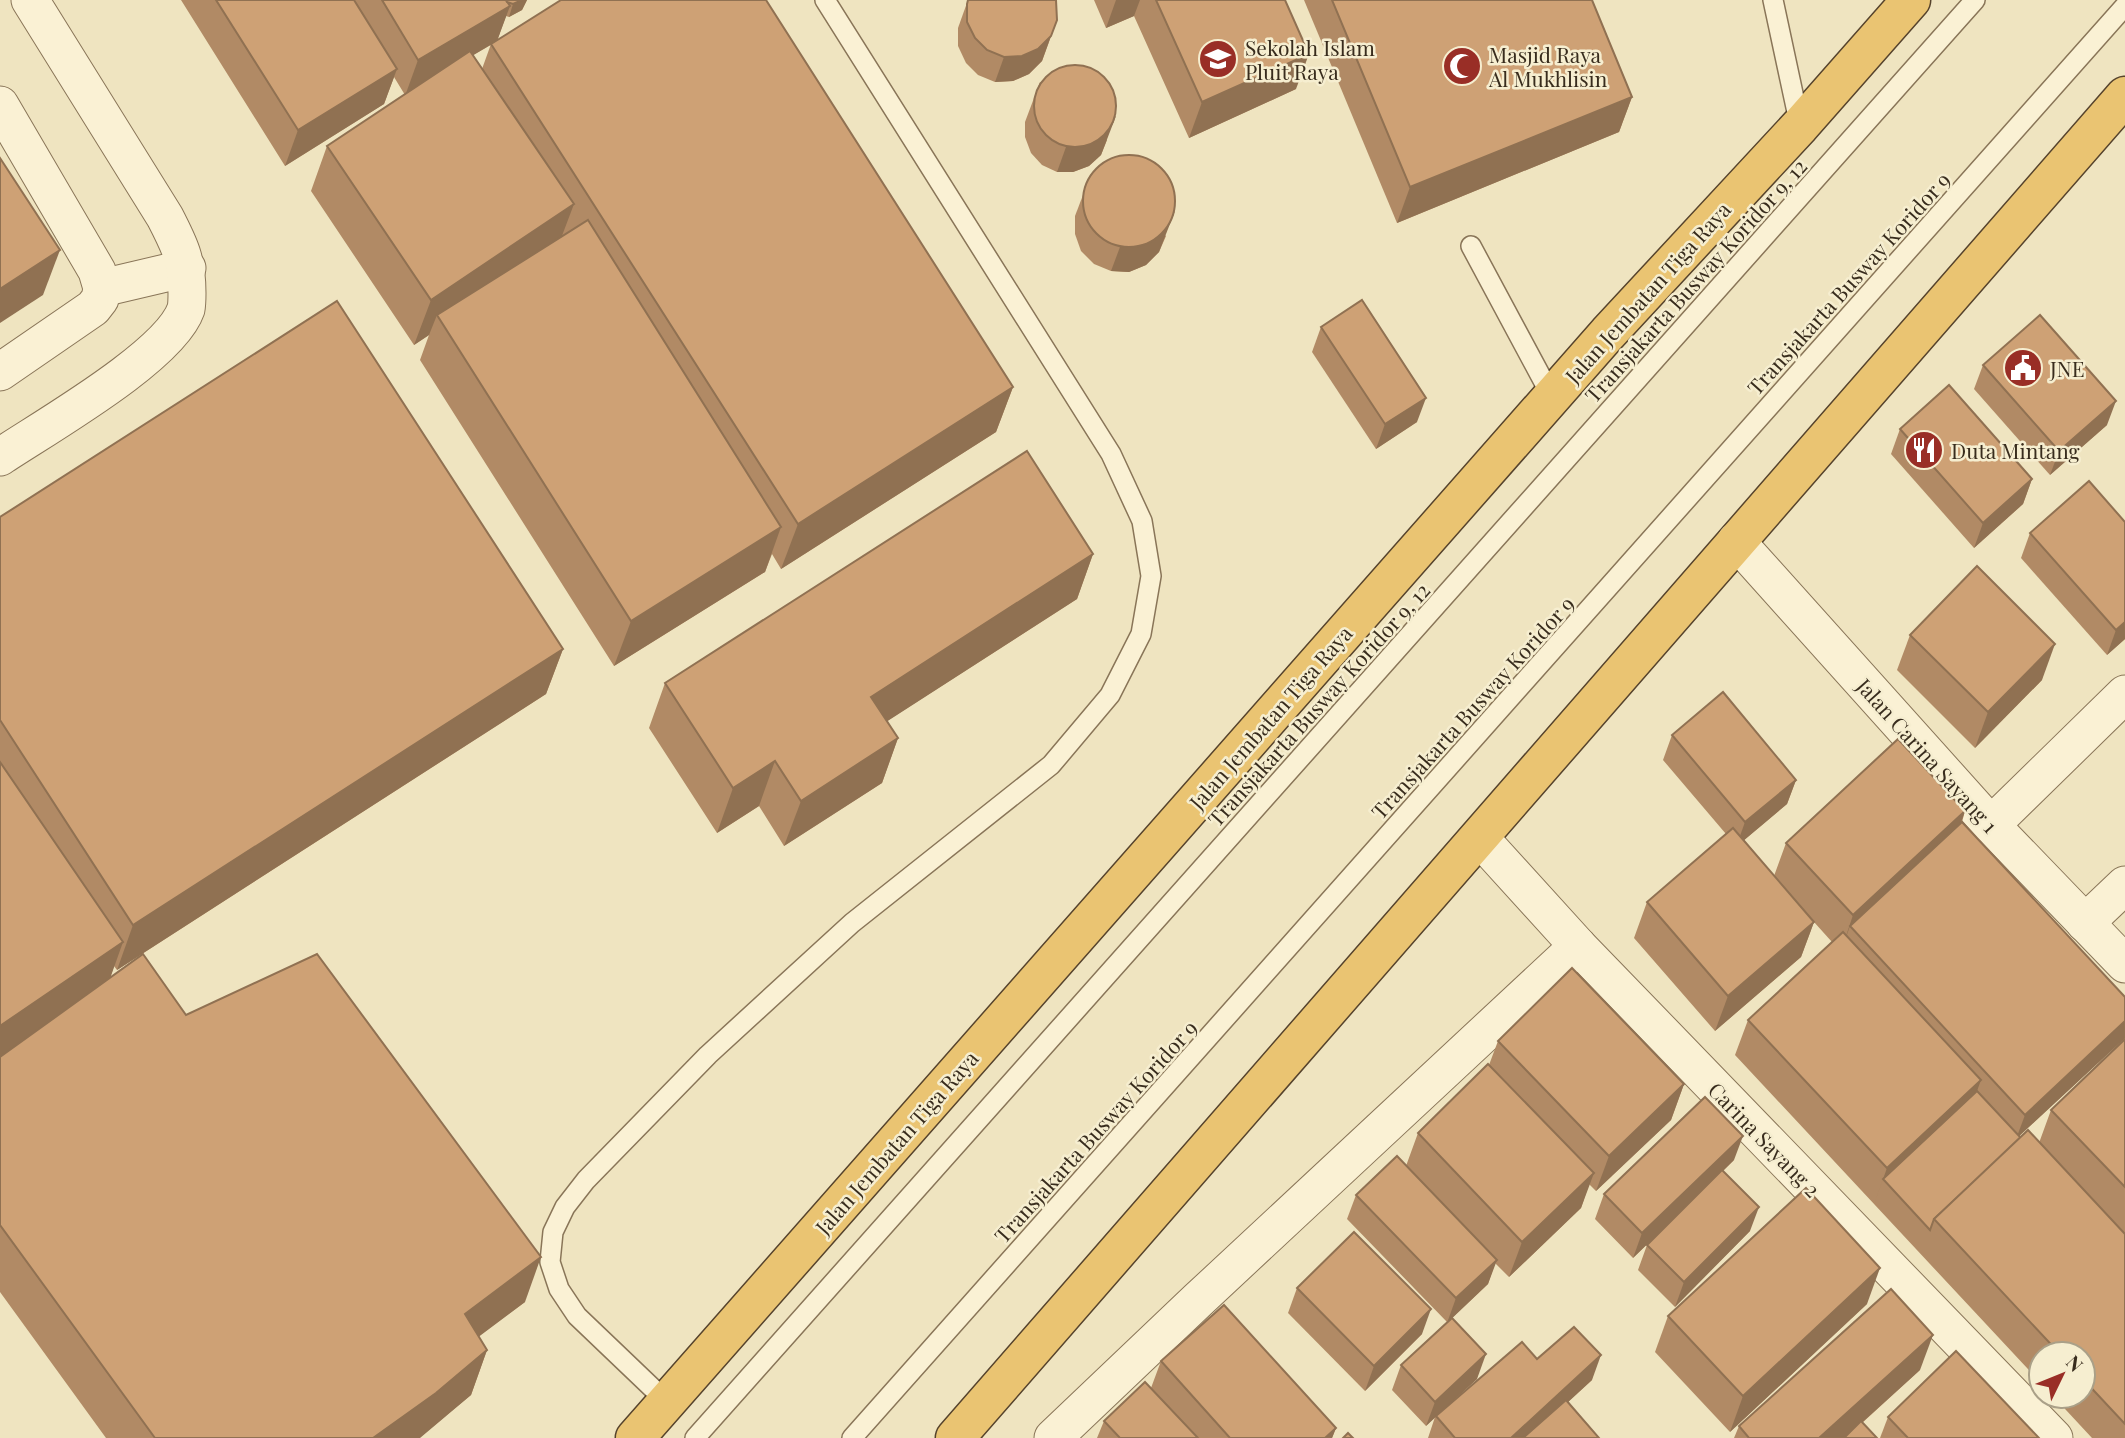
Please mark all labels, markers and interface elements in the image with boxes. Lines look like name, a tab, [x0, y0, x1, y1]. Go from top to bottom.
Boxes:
place label: Sekolah Islam Pluit Raya	[1245, 33, 1375, 85]
school or university icon: Sekolah Islam Pluit Raya	[1197, 38, 1239, 80]
place label: Masjid Raya Al Mukhlisin	[1488, 40, 1608, 92]
mosque icon: Masjid Raya Al Mukhlisin	[1441, 45, 1483, 87]
street label: Transjakarta Busway Koridor 9, 12	[1578, 152, 1812, 408]
street label: Transjakarta Busway Koridor 9	[1740, 166, 1956, 400]
street label: Jalan Jembatan Tiga Raya	[1557, 195, 1736, 389]
public building icon: JNE	[2002, 347, 2044, 389]
place label: JNE	[2049, 354, 2084, 382]
restaurant icon: Duta Mintang	[1903, 429, 1945, 471]
place label: Duta Mintang	[1951, 436, 2080, 464]
street label: Transjakarta Busway Koridor 9, 12	[1201, 576, 1435, 832]
street label: Transjakarta Busway Koridor 9	[1364, 590, 1580, 824]
street label: Jalan Jembatan Tiga Raya	[1182, 619, 1358, 815]
street label: Jalan Carina Sayang 1	[1851, 671, 2005, 838]
street label: Transjakarta Busway Koridor 9	[987, 1014, 1203, 1248]
street label: Jalan Jembatan Tiga Raya	[808, 1044, 984, 1240]
street label: Carina Sayang 2	[1703, 1075, 1827, 1203]
north arrow	[2027, 1340, 2097, 1410]
text: N	[2061, 1349, 2090, 1377]

